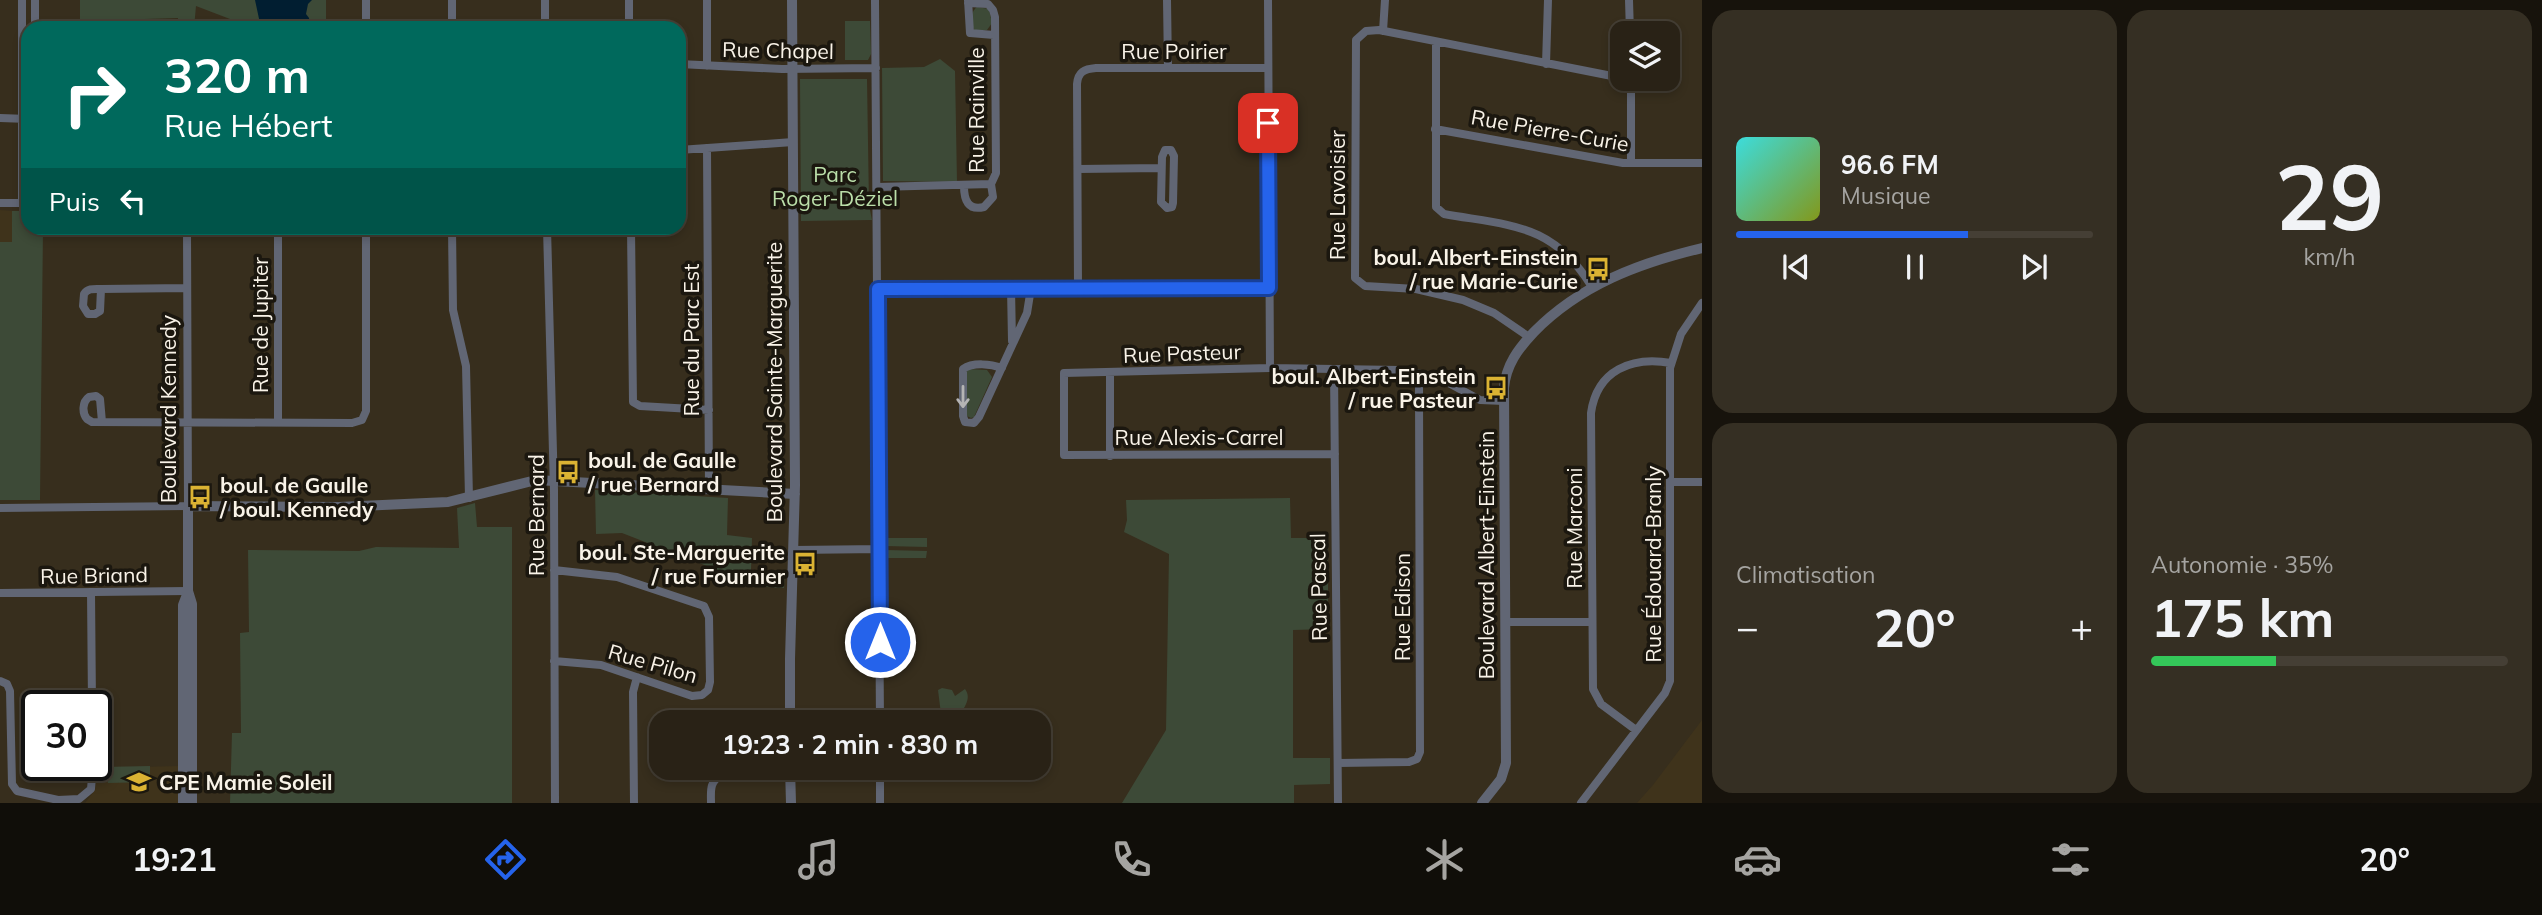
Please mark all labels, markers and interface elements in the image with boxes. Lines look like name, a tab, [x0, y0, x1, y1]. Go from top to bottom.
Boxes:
map controls	[1610, 21, 1680, 91]
button: layers	[1610, 21, 1680, 91]
street label: Rue Chapel	[722, 36, 834, 64]
street label: Rue Poirier	[1121, 38, 1227, 64]
text: 320 m	[164, 44, 310, 105]
street label: Rue Rainville	[963, 47, 989, 173]
icon: right	[49, 49, 140, 140]
pin	[1238, 93, 1298, 153]
street label: Rue Pierre-Curie	[1469, 103, 1631, 157]
icon: arrive	[1249, 104, 1287, 142]
text: Rue Hébert	[164, 105, 333, 145]
street label: Rue Lavoisier	[1324, 130, 1350, 260]
text: 29	[2275, 139, 2384, 253]
text: 96.6 FM	[1841, 148, 1939, 181]
park label: Parc Roger-Déziel	[772, 161, 898, 211]
text: Musique	[1841, 181, 1930, 210]
icon: left	[114, 182, 152, 220]
text: Puis	[49, 185, 100, 218]
street label: Boulevard Sainte-Marguerite	[761, 242, 787, 522]
text: km/h	[2303, 242, 2356, 271]
place label: boul. Albert-Einstein / rue Marie-Curie	[1373, 244, 1578, 294]
icon: previous	[1777, 248, 1815, 286]
icon: pause	[1896, 248, 1934, 286]
icon: next	[2015, 248, 2053, 286]
bus stop icon: boul. Albert-Einstein / rue Marie-Curie	[1584, 255, 1612, 283]
street label: Rue de Jupiter	[247, 257, 273, 393]
street label: Rue du Parc Est	[678, 264, 704, 416]
street label: Boulevard Kennedy	[155, 315, 181, 503]
street label: Rue Pasteur	[1123, 338, 1242, 368]
place label: boul. Albert-Einstein / rue Pasteur	[1271, 363, 1477, 413]
bus stop icon: boul. Albert-Einstein / rue Pasteur	[1482, 374, 1510, 402]
one-way arrow	[956, 385, 970, 408]
street label: Rue Alexis-Carrel	[1114, 424, 1284, 450]
street label: Boulevard Albert-Einstein	[1473, 431, 1499, 679]
place label: boul. de Gaulle / rue Bernard	[587, 447, 736, 497]
street label: Rue Bernard	[523, 454, 549, 576]
bus stop icon: boul. de Gaulle / rue Bernard	[554, 458, 582, 486]
street label: Rue Édouard-Branly	[1640, 465, 1666, 663]
street label: Rue Marconi	[1561, 467, 1587, 589]
place label: boul. de Gaulle / boul. Kennedy	[219, 472, 374, 522]
bus stop icon: boul. de Gaulle / boul. Kennedy	[186, 483, 214, 511]
street label: Rue Pascal	[1304, 533, 1332, 641]
place label: boul. Ste-Marguerite / rue Fournier	[579, 539, 786, 589]
bus stop icon: boul. Ste-Marguerite / rue Fournier	[791, 550, 819, 578]
text: Autonomie · 35%	[2151, 550, 2334, 579]
street label: Rue Edison	[1389, 553, 1415, 661]
text: Climatisation	[1736, 560, 1876, 589]
street label: Rue Briand	[40, 561, 148, 589]
text: 175 km	[2151, 585, 2334, 650]
text: 20°	[1873, 595, 1956, 660]
text: −	[1736, 603, 1759, 651]
text: +	[2070, 603, 2093, 651]
position arrow	[843, 605, 917, 679]
street label: Rue Pilon	[605, 638, 701, 688]
speed limit sign: 30	[21, 690, 112, 781]
text: 19:23 · 2 min · 830 m	[722, 728, 978, 761]
school or university icon: CPE Mamie Soleil	[125, 768, 153, 796]
place label: CPE Mamie Soleil	[159, 769, 332, 795]
icon: directions	[481, 835, 530, 884]
icon: music	[794, 835, 843, 884]
icon: phone	[1107, 835, 1156, 884]
icon: climate	[1420, 835, 1469, 884]
icon: car	[1733, 835, 1782, 884]
icon: filters	[2046, 835, 2095, 884]
text: 19:21	[132, 839, 217, 879]
text: 20°	[2359, 839, 2410, 879]

